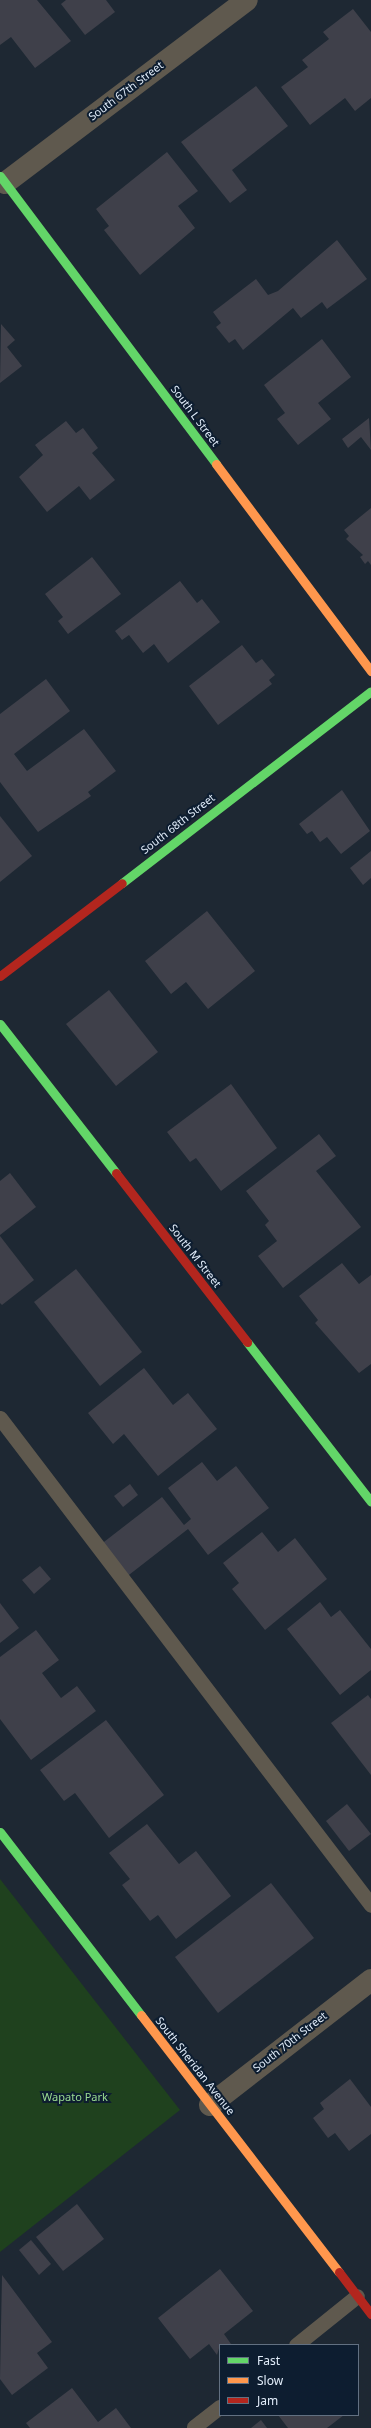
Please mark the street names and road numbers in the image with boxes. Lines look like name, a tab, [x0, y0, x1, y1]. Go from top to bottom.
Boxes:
street label: South 67th Street	[86, 59, 166, 123]
street label: South L Street	[168, 383, 222, 449]
street label: South 68th Street	[138, 791, 218, 857]
street label: South M Street	[166, 1222, 224, 1290]
street label: South 70th Street	[250, 2009, 330, 2075]
street label: South Sheridan Avenue	[153, 2014, 237, 2118]

